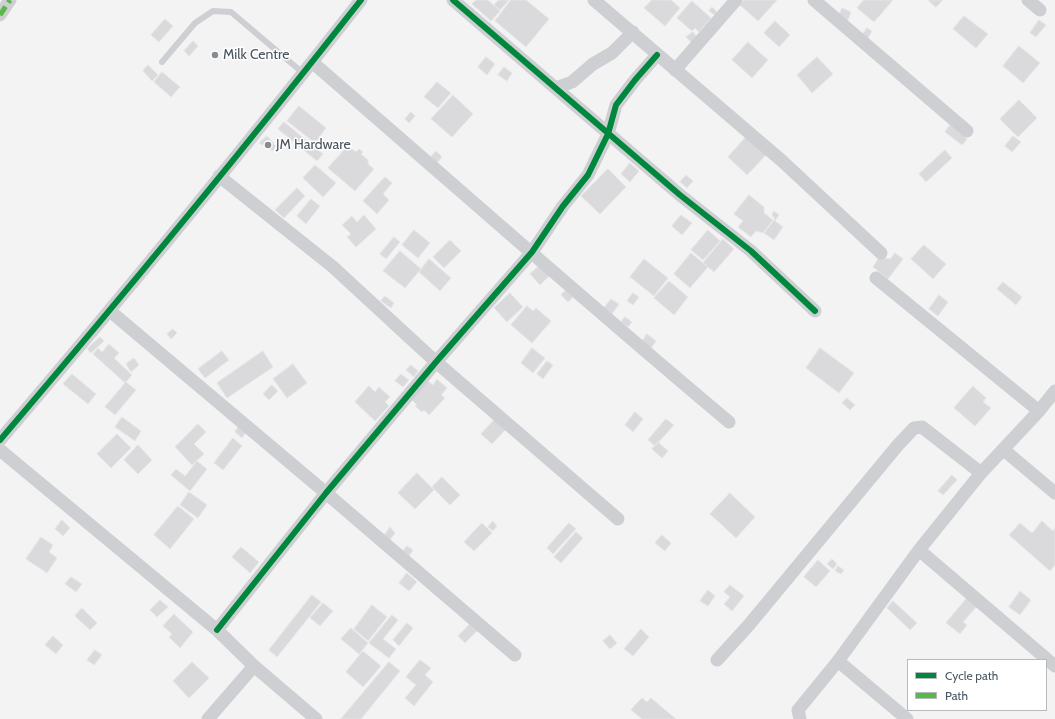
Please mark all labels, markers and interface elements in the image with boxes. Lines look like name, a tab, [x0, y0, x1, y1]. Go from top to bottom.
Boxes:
place label: Milk Centre	[223, 47, 289, 63]
marker: Milk Centre	[210, 50, 220, 60]
place label: JM Hardware	[276, 137, 351, 153]
marker: JM Hardware	[263, 140, 273, 150]
legend	[907, 659, 1047, 711]
text: Cycle path	[945, 668, 998, 683]
text: Path	[945, 688, 968, 703]

